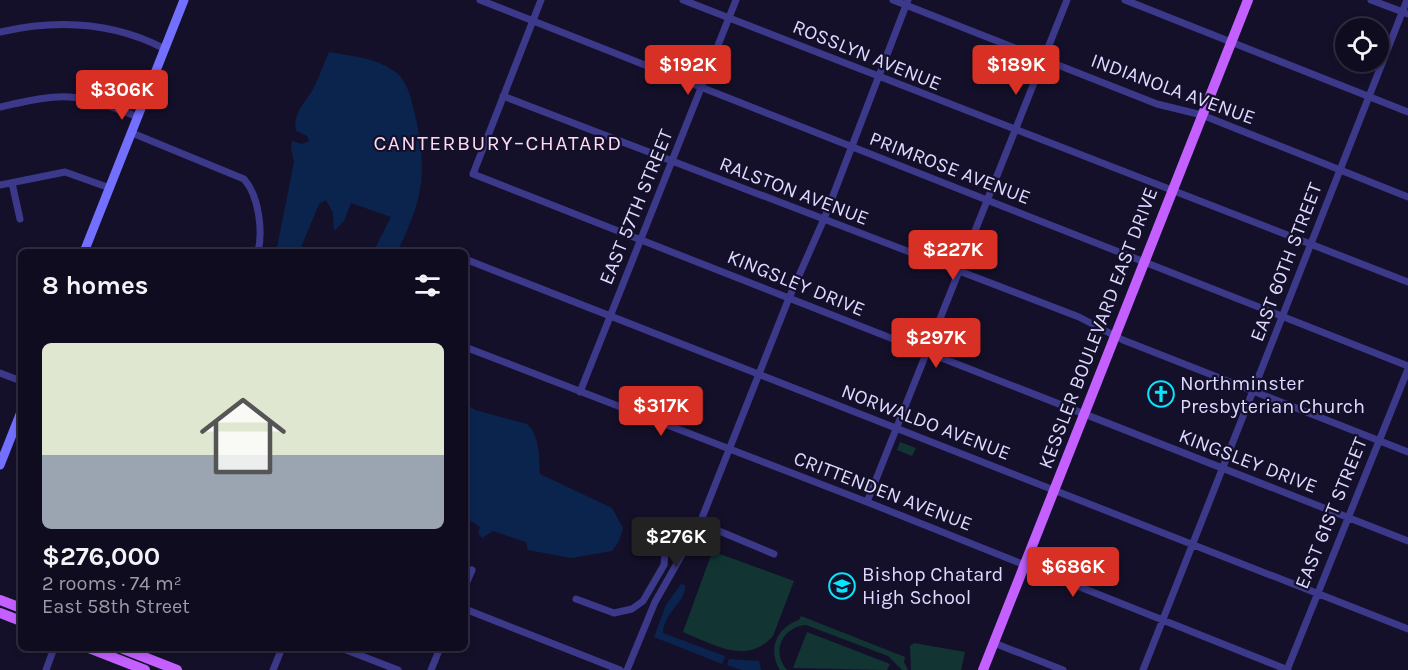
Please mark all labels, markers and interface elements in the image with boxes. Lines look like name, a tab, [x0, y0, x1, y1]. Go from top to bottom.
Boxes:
street label: ROSSLYN AVENUE	[789, 15, 945, 95]
map controls	[1335, 18, 1389, 72]
button: locate	[1335, 18, 1389, 72]
pin: $192K	[646, 45, 730, 96]
pin: $189K	[974, 45, 1058, 96]
street label: INDIANOLA AVENUE	[1088, 49, 1258, 129]
text: $192K	[659, 53, 717, 76]
text: $189K	[986, 53, 1046, 76]
pin: $306K	[80, 70, 164, 121]
text: $306K	[90, 78, 154, 101]
street label: EAST 57TH STREET	[594, 126, 678, 288]
street label: PRIMROSE AVENUE	[866, 127, 1034, 209]
district label: CANTERBURY–CHATARD	[373, 131, 623, 155]
street label: RALSTON AVENUE	[716, 152, 872, 230]
street label: EAST 60TH STREET	[1245, 180, 1327, 344]
street label: KESSLER BOULEVARD EAST DRIVE	[1034, 184, 1162, 472]
pin: $227K	[911, 230, 995, 281]
text: $227K	[922, 238, 984, 261]
street label: KINGSLEY DRIVE	[724, 245, 868, 321]
icon: filters	[411, 269, 444, 302]
text: 8 homes	[42, 270, 148, 301]
pin: $297K	[894, 318, 978, 369]
text: $297K	[905, 326, 967, 349]
place label: Northminster Presbyterian Church	[1180, 372, 1365, 418]
street label: NORWALDO AVENUE	[838, 379, 1014, 465]
church icon: Northminster Presbyterian Church	[1146, 379, 1176, 409]
icon: home	[189, 382, 297, 490]
pin: $317K	[619, 386, 703, 437]
text: $317K	[633, 394, 689, 417]
street label: KINGSLEY DRIVE	[1176, 424, 1320, 498]
street label: EAST 61ST STREET	[1290, 434, 1372, 592]
street label: CRITTENDEN AVENUE	[791, 446, 975, 536]
pin: $276K	[634, 517, 718, 568]
text: $276K	[645, 525, 707, 548]
text: $276,000	[42, 541, 160, 572]
pin: $686K	[1031, 547, 1115, 598]
text: $686K	[1041, 555, 1105, 578]
place label: Bishop Chatard High School	[862, 563, 1003, 609]
school or university icon: Bishop Chatard High School	[827, 571, 857, 601]
text: 2 rooms · 74 m²	[42, 572, 182, 595]
text: East 58th Street	[42, 595, 190, 618]

